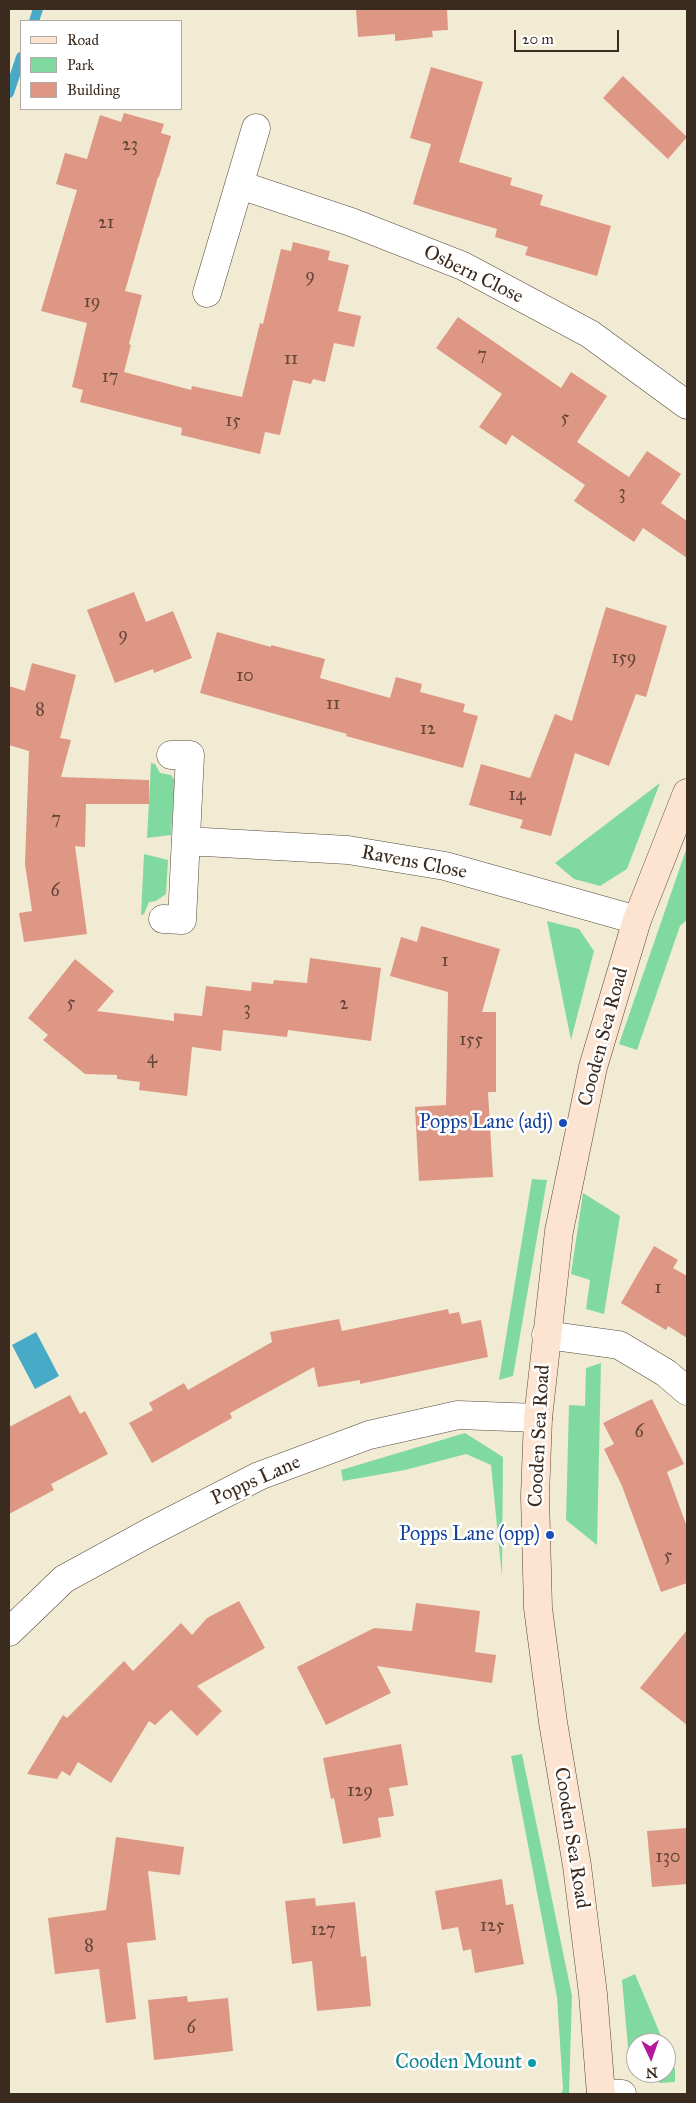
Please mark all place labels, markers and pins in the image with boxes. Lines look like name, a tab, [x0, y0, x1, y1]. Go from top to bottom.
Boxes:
place label: Popps Lane (adj)	[419, 1111, 553, 1135]
marker: Popps Lane (adj)	[557, 1117, 569, 1129]
place label: Popps Lane (opp)	[399, 1523, 540, 1547]
marker: Popps Lane (opp)	[544, 1529, 556, 1541]
place label: Cooden Mount	[395, 2051, 522, 2075]
marker: Cooden Mount	[526, 2057, 538, 2069]

